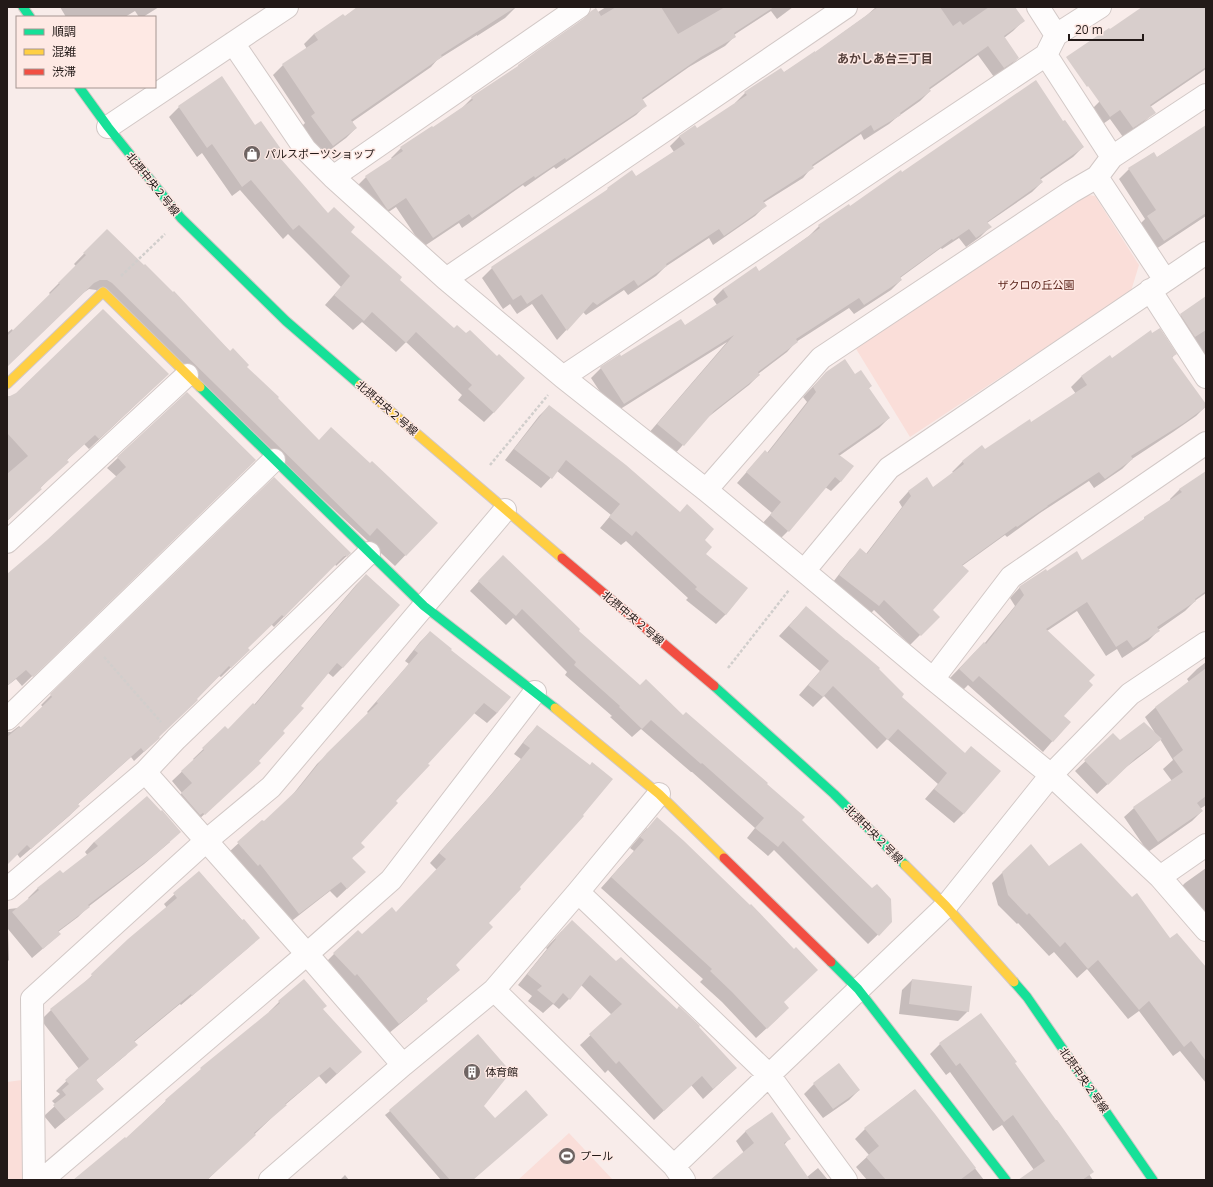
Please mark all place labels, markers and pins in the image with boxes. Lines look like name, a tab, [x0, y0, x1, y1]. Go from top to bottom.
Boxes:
shop icon: パルスポーツショップ	[242, 144, 262, 164]
place label: パルスポーツショップ	[265, 146, 375, 161]
building icon: 体育館	[462, 1062, 482, 1082]
place label: 体育館	[485, 1064, 518, 1079]
sports icon: プール	[557, 1146, 577, 1166]
place label: プール	[580, 1148, 613, 1163]

